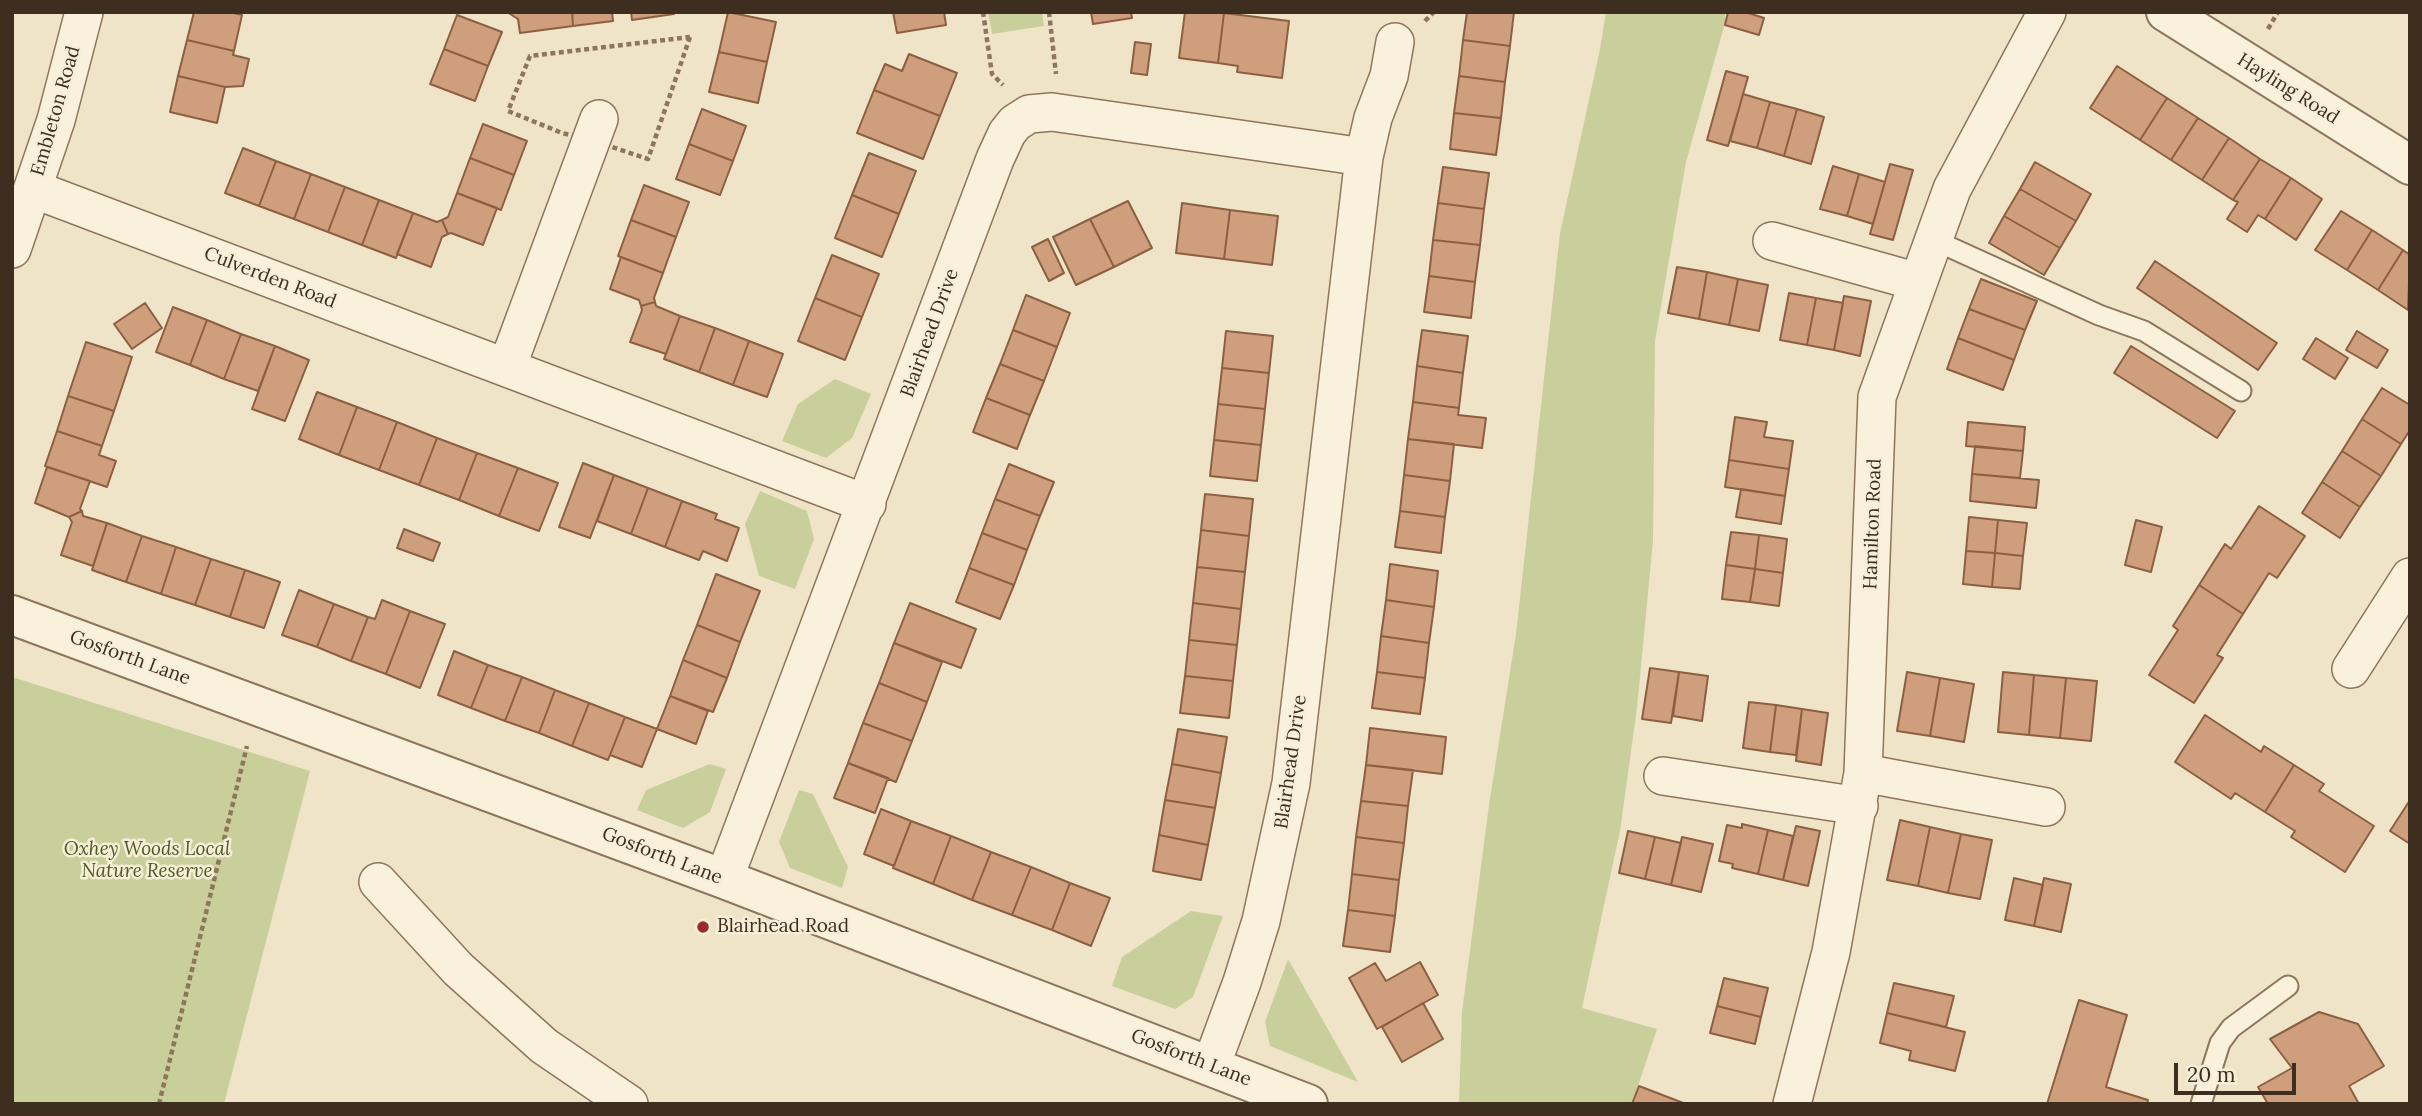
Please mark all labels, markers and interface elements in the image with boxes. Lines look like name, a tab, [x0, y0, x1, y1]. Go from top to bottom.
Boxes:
street label: Embleton Road	[27, 43, 85, 179]
street label: Hayling Road	[2233, 49, 2343, 129]
street label: Culverden Road	[201, 242, 339, 314]
street label: Blairhead Drive	[896, 265, 964, 401]
street label: Hamilton Road	[1859, 458, 1887, 590]
street label: Gosforth Lane	[66, 626, 194, 690]
street label: Blairhead Drive	[1270, 693, 1312, 831]
street label: Gosforth Lane	[599, 823, 725, 889]
park label: Oxhey Woods Local Nature Reserve	[64, 839, 230, 883]
place label: Blairhead Road	[717, 916, 849, 938]
marker: Blairhead Road	[695, 919, 711, 935]
street label: Gosforth Lane	[1128, 1025, 1254, 1091]
scale bar	[2177, 1050, 2300, 1094]
text: 20 m	[2187, 1061, 2236, 1088]

